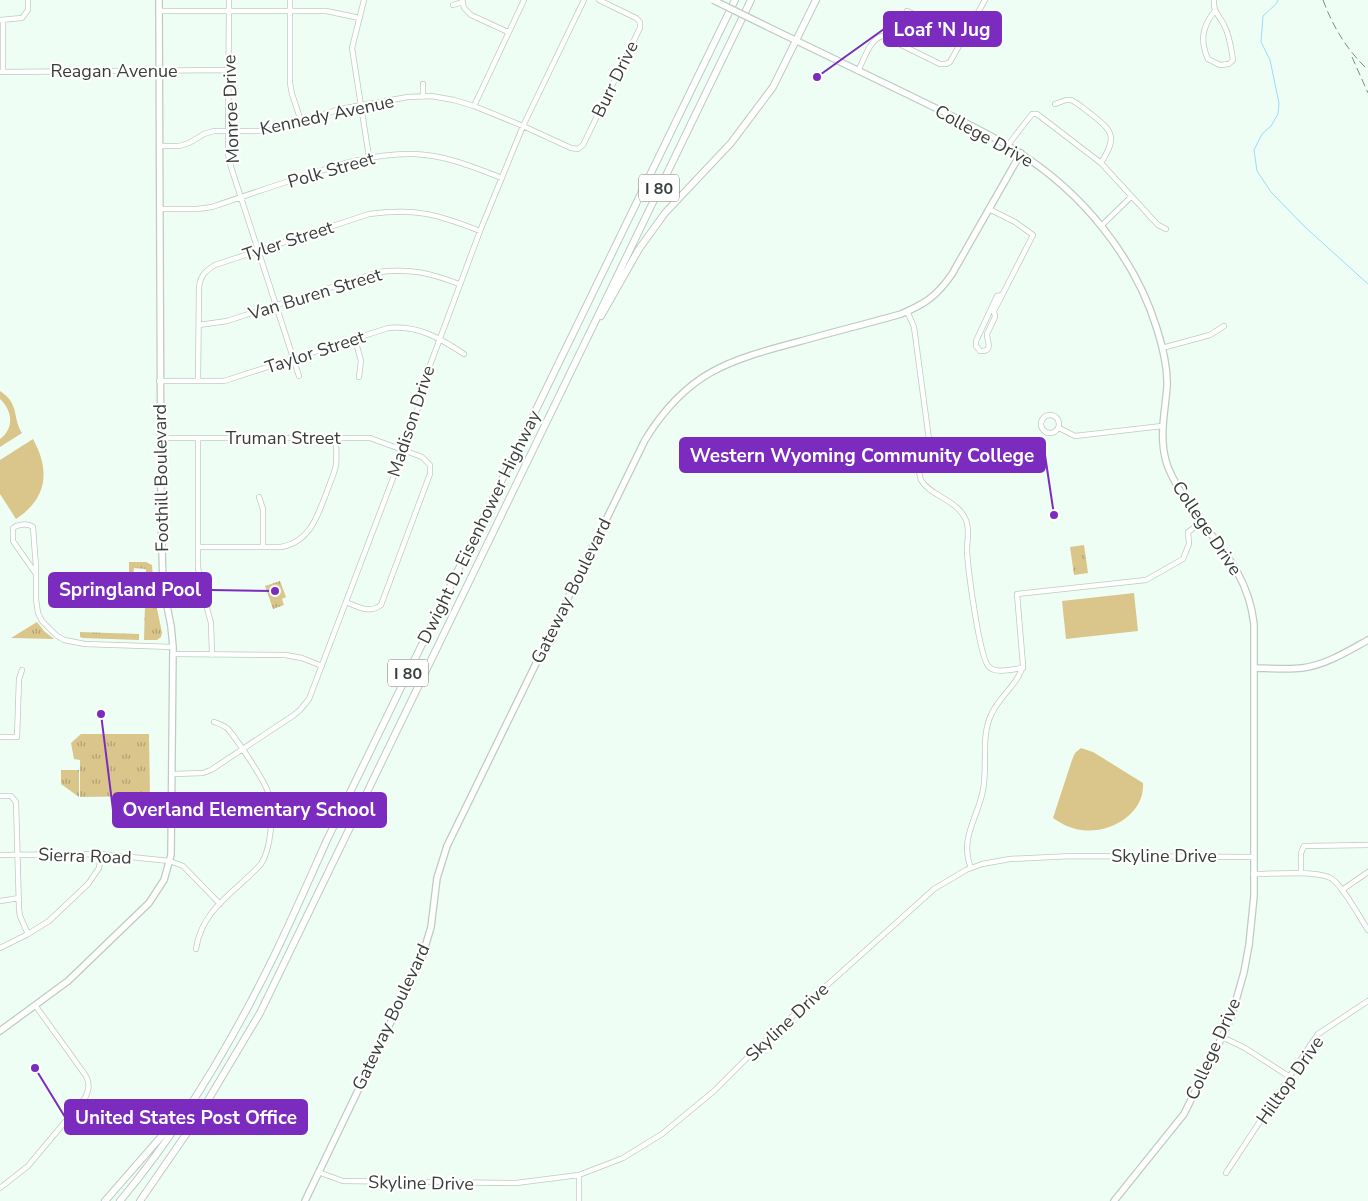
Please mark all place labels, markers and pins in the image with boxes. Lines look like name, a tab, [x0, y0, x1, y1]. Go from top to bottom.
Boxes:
callout: Loaf 'N Jug	[884, 12, 1001, 46]
callout: Western Wyoming Community College	[680, 438, 1045, 472]
callout: Springland Pool	[49, 573, 211, 607]
callout: Overland Elementary School	[113, 793, 386, 827]
callout: United States Post Office	[65, 1100, 307, 1134]

